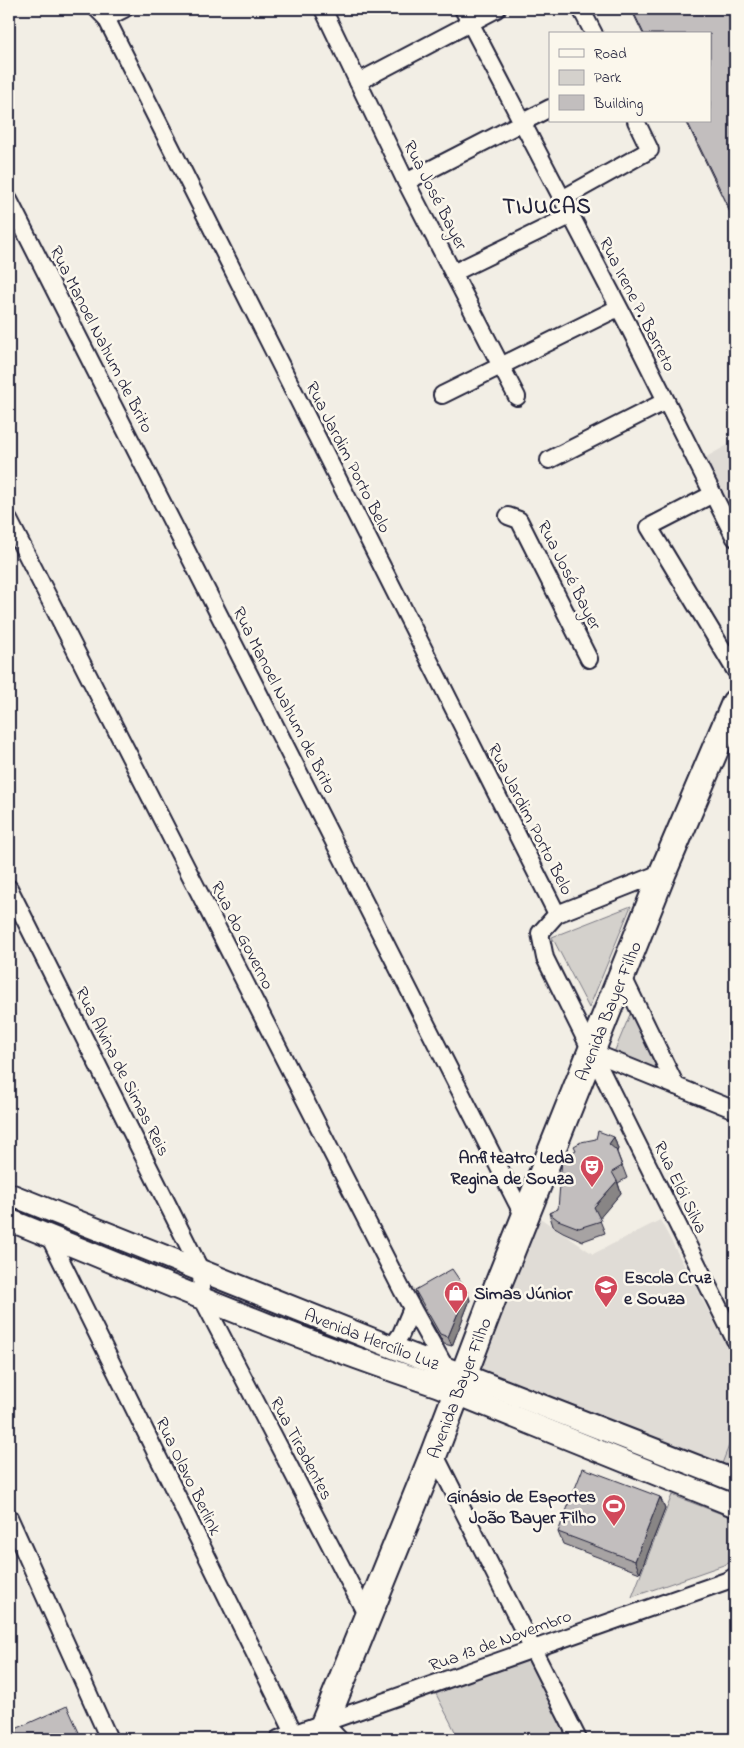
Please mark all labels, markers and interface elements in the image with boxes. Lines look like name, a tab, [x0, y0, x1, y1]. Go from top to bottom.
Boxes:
legend	[549, 32, 712, 122]
text: Road	[594, 43, 627, 65]
text: Park	[594, 67, 622, 89]
text: Building	[593, 93, 643, 116]
street label: Rua José Bayer	[395, 137, 473, 256]
district label: TIJUCAS	[502, 192, 592, 224]
street label: Rua Irene P. Barreto	[591, 233, 681, 377]
street label: Rua Manoel Nahum de Brito	[42, 242, 159, 438]
street label: Rua Jardim Porto Belo	[298, 378, 397, 538]
street label: Rua José Bayer	[529, 517, 607, 636]
street label: Rua Manoel Nahum de Brito	[225, 603, 342, 799]
street label: Rua Jardim Porto Belo	[480, 740, 579, 900]
street label: Rua do Governo	[203, 877, 280, 995]
street label: Avenida Bayer Filho	[570, 938, 650, 1086]
street label: Rua Alvina de Simas Reis	[67, 983, 175, 1161]
street label: Rua Elói Silva	[646, 1137, 713, 1238]
place label: Anfiteatro Leda Regina de Souza	[450, 1146, 574, 1194]
theatre icon: Anfiteatro Leda Regina de Souza	[579, 1154, 605, 1188]
place label: Escola Cruz e Souza	[624, 1266, 712, 1313]
school or university icon: Escola Cruz e Souza	[593, 1274, 619, 1308]
shop icon: Simas Júnior	[443, 1280, 469, 1314]
place label: Simas Júnior	[474, 1282, 573, 1308]
street label: Avenida Hercílio Luz	[300, 1303, 443, 1379]
street label: Avenida Bayer Filho	[422, 1315, 500, 1463]
street label: Rua Tiradentes	[262, 1393, 338, 1505]
street label: Rua Olavo Berlink	[147, 1413, 227, 1540]
place label: Ginásio de Esportes João Bayer Filho	[446, 1485, 596, 1533]
sports icon: Ginásio de Esportes João Bayer Filho	[601, 1493, 627, 1527]
street label: Rua 13 de Novembro	[426, 1604, 576, 1680]

